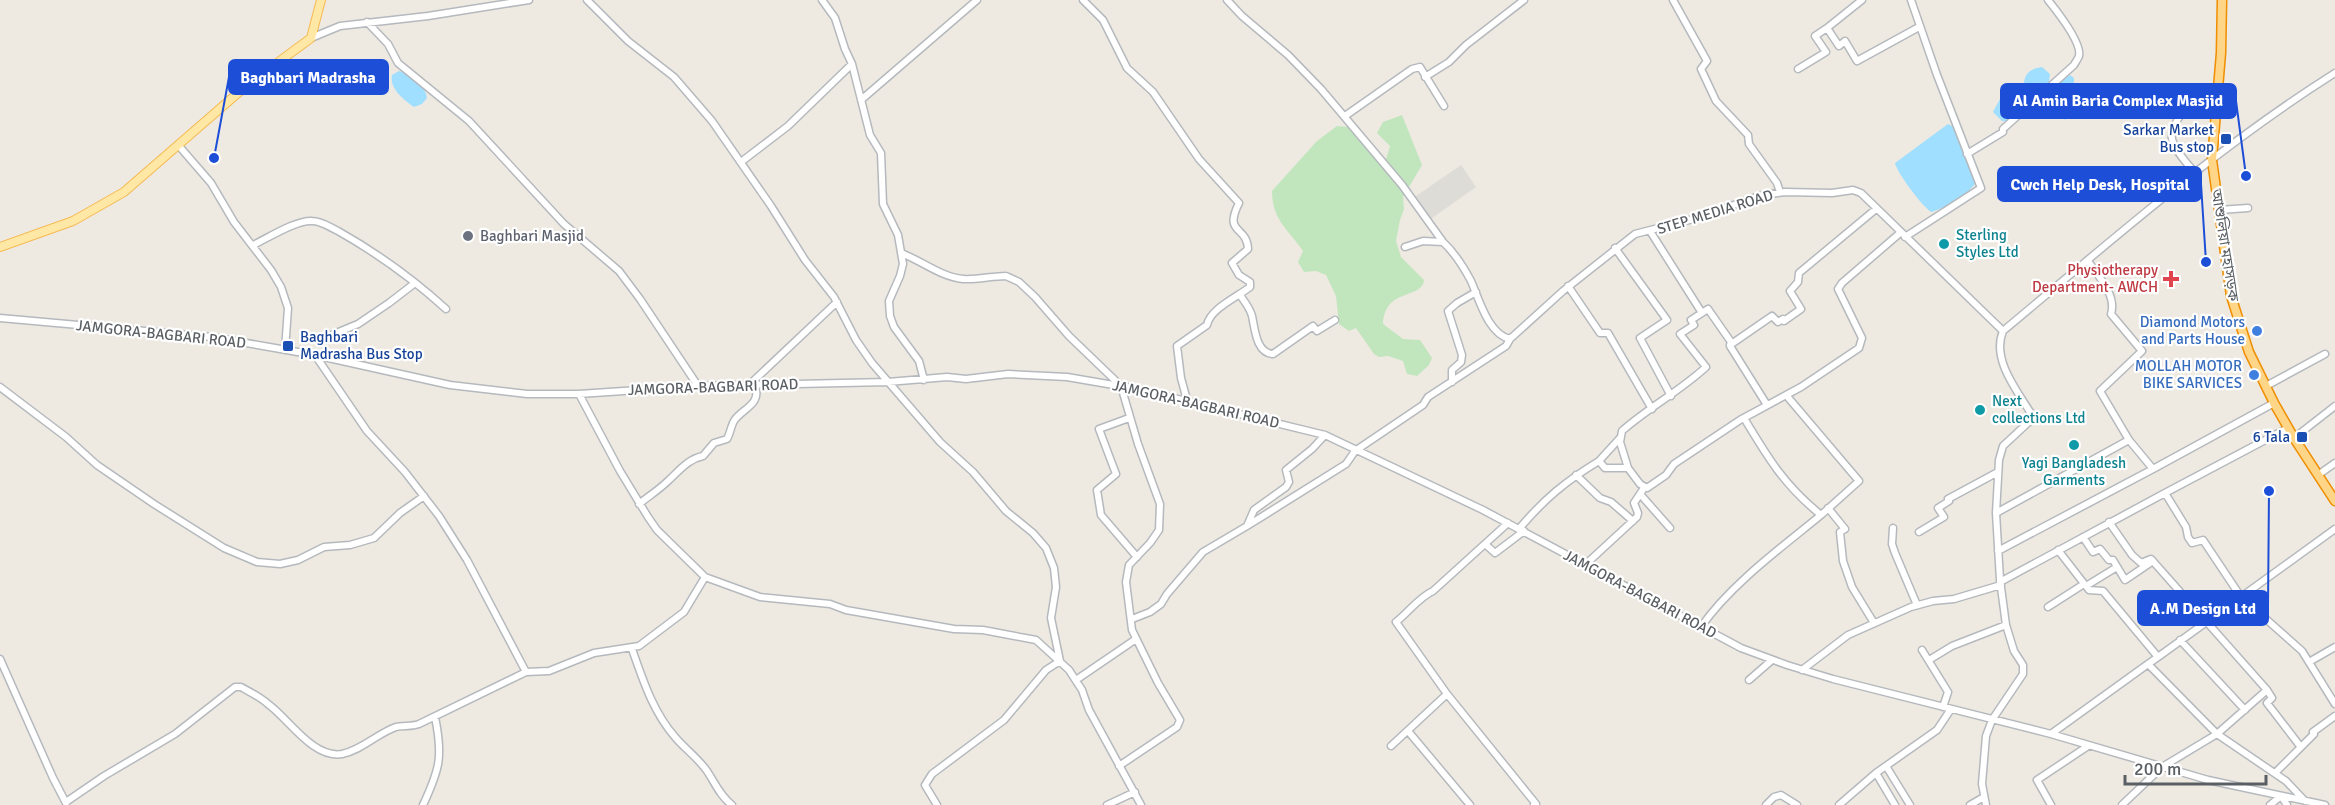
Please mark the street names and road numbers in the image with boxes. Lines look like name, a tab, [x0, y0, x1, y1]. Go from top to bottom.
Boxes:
street label: STEP MEDIA ROAD	[1655, 186, 1775, 238]
street label: আশুলিয়া মহাসড়ক	[2207, 186, 2243, 303]
street label: JAMGORA-BAGBARI ROAD	[75, 316, 247, 352]
street label: JAMGORA-BAGBARI ROAD	[627, 375, 799, 399]
street label: JAMGORA-BAGBARI ROAD	[1111, 376, 1281, 432]
street label: JAMGORA-BAGBARI ROAD	[1560, 546, 1720, 642]

